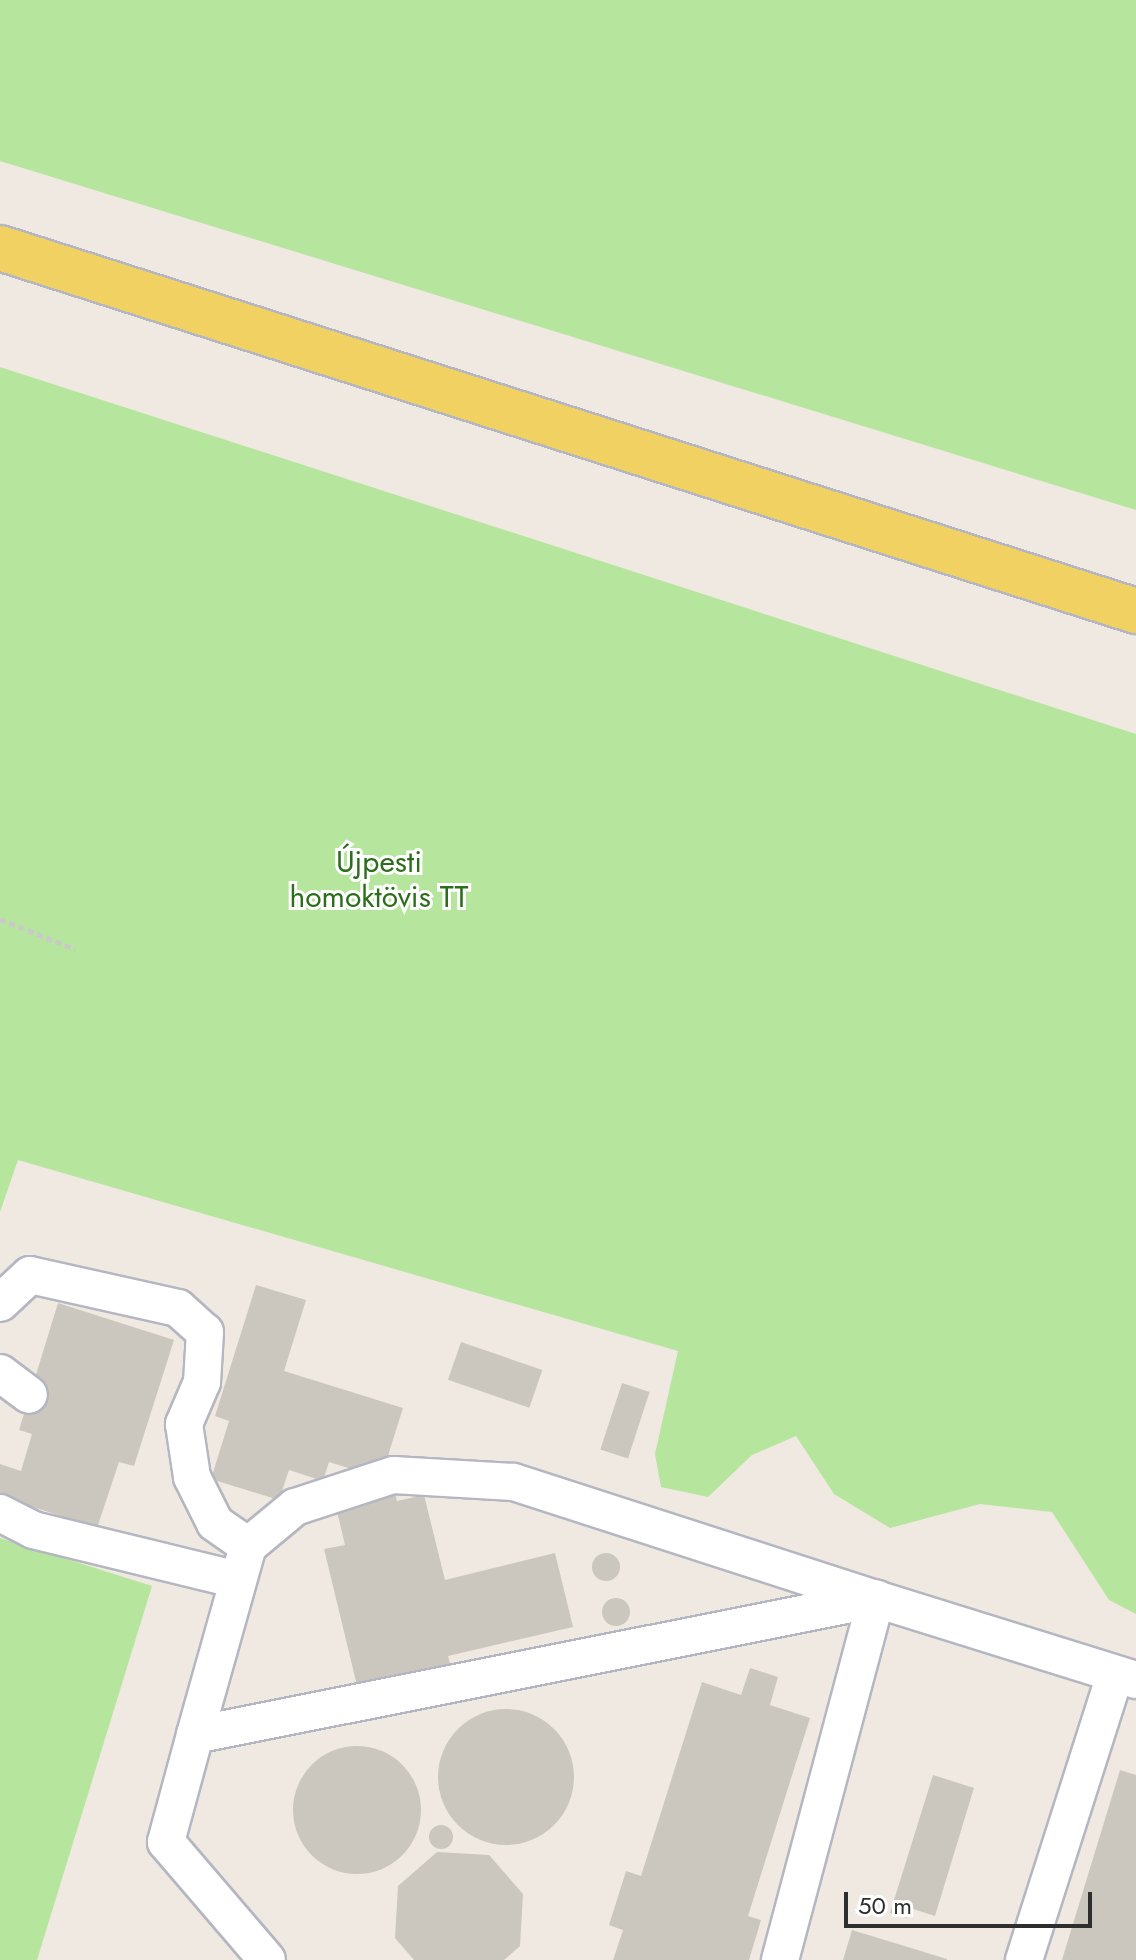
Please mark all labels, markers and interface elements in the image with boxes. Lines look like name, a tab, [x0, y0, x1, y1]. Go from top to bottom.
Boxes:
park label: Újpesti homoktövis TT	[289, 844, 469, 914]
scale bar	[848, 1876, 1096, 1926]
text: 50 m	[858, 1888, 912, 1923]

